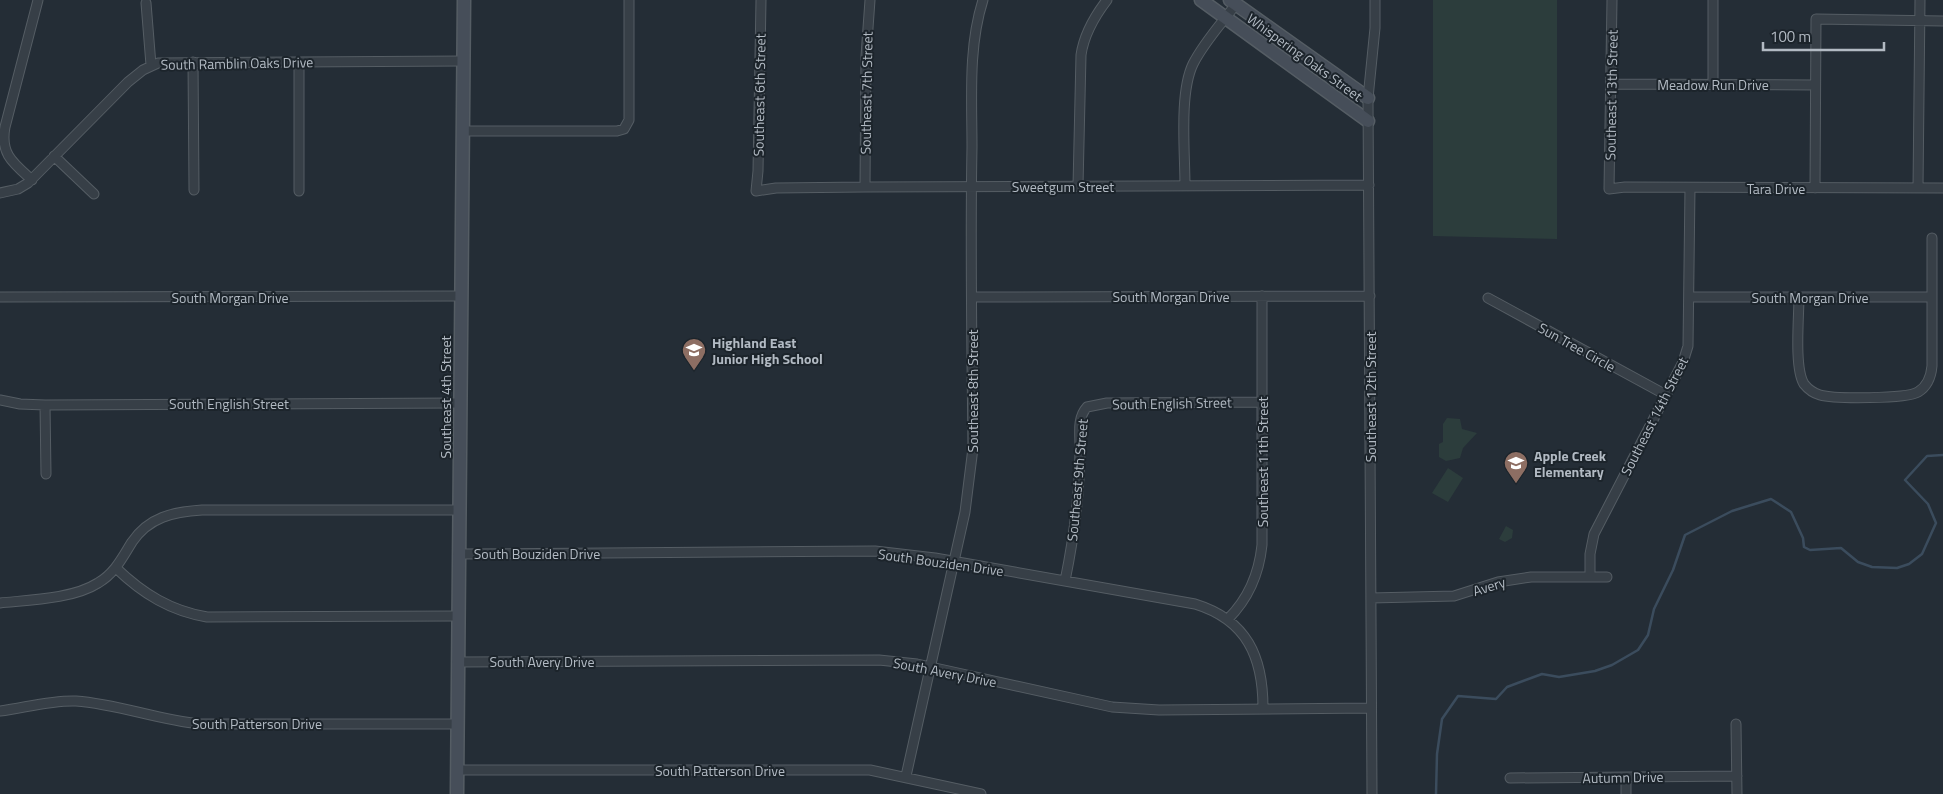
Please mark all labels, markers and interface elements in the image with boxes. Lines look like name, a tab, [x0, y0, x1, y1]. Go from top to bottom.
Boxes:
street label: Whispering Oaks Street	[1243, 8, 1367, 106]
scale bar	[1763, 20, 1884, 52]
text: 100 m	[1770, 25, 1811, 48]
street label: Southeast 13th Street	[1599, 29, 1623, 161]
street label: Southeast 7th Street	[854, 31, 878, 155]
street label: Southeast 6th Street	[747, 33, 771, 157]
street label: South Ramblin Oaks Drive	[160, 51, 314, 75]
street label: Meadow Run Drive	[1657, 74, 1769, 95]
street label: Sweetgum Street	[1012, 176, 1114, 197]
street label: Tara Drive	[1747, 178, 1805, 199]
street label: South Morgan Drive	[1112, 286, 1230, 307]
street label: South Morgan Drive	[171, 287, 289, 308]
street label: South Morgan Drive	[1751, 287, 1869, 308]
street label: Sun Tree Circle	[1535, 317, 1619, 377]
street label: Southeast 8th Street	[962, 329, 983, 452]
place label: Highland East Junior High School	[712, 332, 823, 369]
street label: Southeast 12th Street	[1360, 332, 1381, 462]
street label: Southeast 4th Street	[435, 335, 456, 458]
school or university icon: Highland East Junior High School	[681, 337, 707, 371]
street label: Southeast 14th Street	[1615, 353, 1693, 479]
street label: South English Street	[1112, 391, 1232, 415]
street label: South English Street	[169, 393, 289, 414]
street label: Southeast 11th Street	[1252, 397, 1273, 527]
street label: Southeast 9th Street	[1061, 418, 1093, 542]
place label: Apple Creek Elementary	[1534, 445, 1607, 482]
school or university icon: Apple Creek Elementary	[1503, 450, 1529, 484]
street label: South Bouziden Drive	[474, 543, 600, 564]
street label: South Bouziden Drive	[877, 543, 1005, 581]
street label: Avery	[1470, 571, 1508, 601]
street label: South Avery Drive	[490, 651, 595, 672]
street label: South Avery Drive	[891, 652, 999, 692]
street label: South Patterson Drive	[192, 713, 322, 734]
street label: South Patterson Drive	[655, 760, 785, 781]
street label: Autumn Drive	[1582, 766, 1664, 788]

